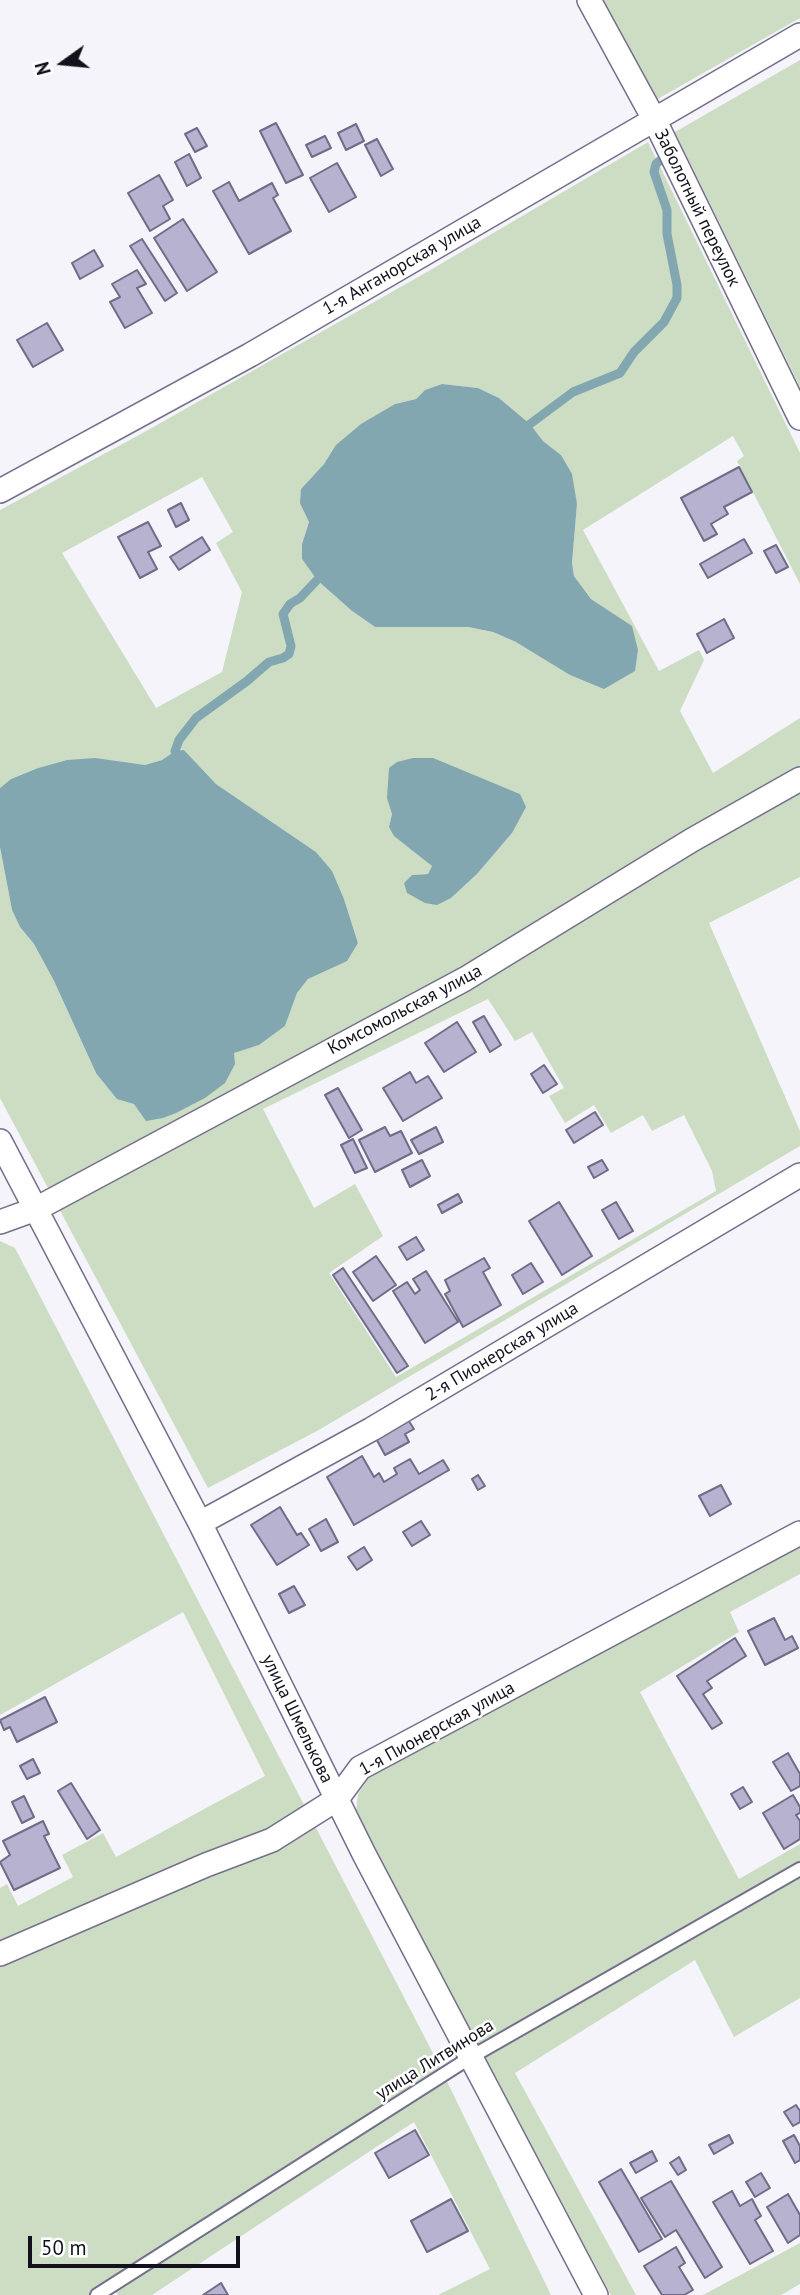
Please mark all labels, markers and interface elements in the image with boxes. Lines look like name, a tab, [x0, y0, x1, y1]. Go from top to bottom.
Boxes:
north arrow	[28, 28, 98, 98]
text: N	[30, 59, 56, 78]
street label: Заболотный переулок	[649, 126, 745, 290]
street label: 1-я Анганорская улица	[319, 212, 485, 320]
street label: Комсомольская улица	[324, 960, 486, 1060]
street label: 2-я Пионерская улица	[422, 1298, 582, 1406]
street label: улица Шмелькова	[257, 1651, 337, 1787]
street label: 1-я Пионерская улица	[355, 1677, 519, 1781]
street label: улица Литвинова	[372, 2015, 498, 2105]
scale bar	[32, 2222, 243, 2266]
text: 50 m	[41, 2234, 87, 2261]

